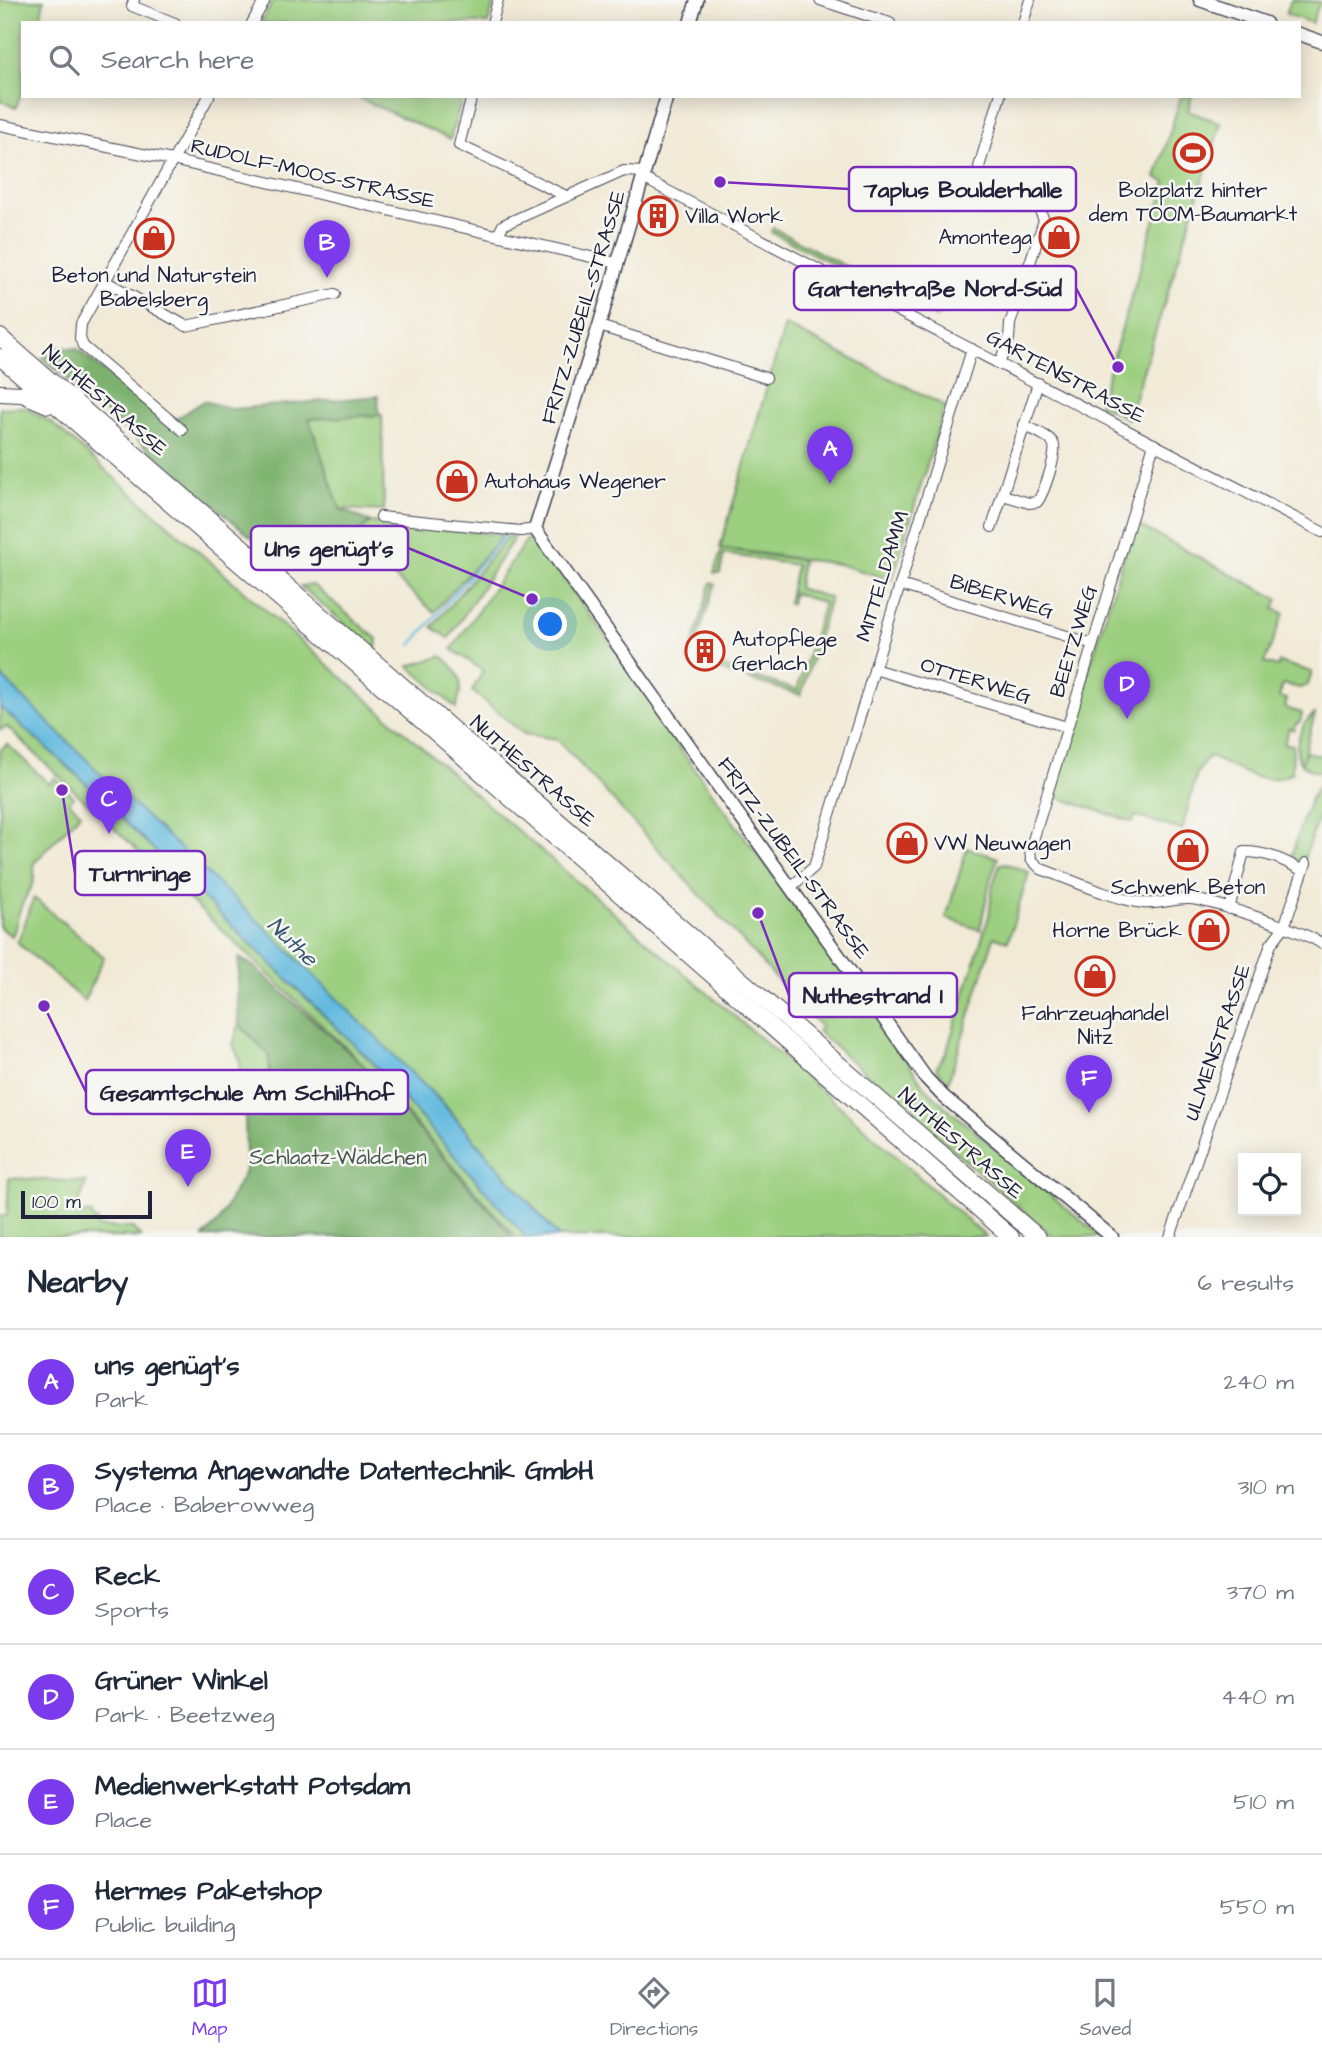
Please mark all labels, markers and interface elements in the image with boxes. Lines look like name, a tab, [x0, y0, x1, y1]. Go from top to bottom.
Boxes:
search box	[21, 21, 1301, 98]
icon: search	[45, 41, 83, 79]
text: Search here	[101, 42, 254, 78]
street label: RUDOLF-MOOS-STRASSE	[188, 131, 438, 216]
sports icon: Bolzplatz hinter dem TOOM-Baumarkt	[1172, 132, 1214, 174]
callout: 7aplus Boulderhalle	[849, 167, 1076, 211]
text: 7aplus Boulderhalle	[863, 174, 1063, 206]
place label: Bolzplatz hinter dem TOOM-Baumarkt	[1089, 176, 1298, 229]
street label: FRITZ-ZUBEIL-STRASSE	[534, 186, 633, 428]
building icon: Villa Work	[637, 195, 679, 237]
place label: Villa Work	[685, 202, 783, 231]
shop icon: Amontega	[1038, 216, 1080, 258]
shop icon: Beton und Naturstein Babelsberg	[133, 217, 175, 259]
pin: B	[304, 220, 350, 278]
place label: Amontega	[939, 223, 1032, 254]
place label: Beton und Naturstein Babelsberg	[52, 261, 256, 316]
callout: Gartenstraße Nord-Süd	[794, 266, 1076, 310]
text: Gartenstraße Nord-Süd	[808, 273, 1062, 305]
street label: GARTENSTRASSE	[981, 322, 1151, 431]
street label: NUTHESTRASSE	[36, 338, 174, 463]
pin: A	[807, 426, 853, 484]
shop icon: Autohaus Wegener	[436, 460, 478, 502]
place label: Autohaus Wegener	[484, 467, 666, 498]
street label: MITTELDAMM	[849, 507, 916, 645]
callout: Uns genügt’s	[251, 526, 408, 570]
text: Uns genügt’s	[264, 533, 394, 566]
street label: BIBERWEG	[946, 567, 1058, 626]
street label: BEETZWEG	[1043, 581, 1104, 701]
your location	[533, 607, 567, 641]
place label: Autopflege Gerlach	[732, 625, 837, 678]
building icon: Autopflege Gerlach	[684, 630, 726, 672]
street label: OTTERWEG	[917, 650, 1035, 711]
pin: D	[1104, 661, 1150, 719]
street label: NUTHESTRASSE	[464, 709, 602, 834]
street label: FRITZ-ZUBEIL-STRASSE	[710, 751, 877, 966]
pin: C	[86, 776, 132, 834]
shop icon: VW Neuwagen	[886, 822, 928, 864]
place label: VW Neuwagen	[934, 829, 1071, 860]
shop icon: Schwenk Beton	[1167, 829, 1209, 871]
callout: Turnringe	[75, 851, 205, 895]
text: Turnringe	[88, 858, 192, 891]
place label: Schwenk Beton	[1111, 873, 1265, 902]
shop icon: Horne Brück	[1188, 909, 1230, 951]
water label: Nuthe	[260, 910, 326, 975]
place label: Horne Brück	[1052, 916, 1182, 945]
shop icon: Fahrzeughandel Nitz	[1074, 955, 1116, 997]
street label: ULMENSTRASSE	[1177, 960, 1258, 1124]
callout: Nuthestrand I	[789, 973, 957, 1017]
text: Nuthestrand I	[803, 980, 943, 1012]
place label: Fahrzeughandel Nitz	[1021, 999, 1169, 1052]
pin: F	[1066, 1055, 1112, 1113]
callout: Gesamtschule Am Schilfhof	[86, 1070, 408, 1114]
text: Gesamtschule Am Schilfhof	[100, 1077, 396, 1109]
street label: NUTHESTRASSE	[892, 1081, 1030, 1206]
pin: E	[165, 1129, 211, 1187]
park label: Schlaatz-Wäldchen	[249, 1143, 427, 1172]
map controls	[1238, 1153, 1301, 1216]
button: locate	[1238, 1153, 1301, 1216]
scale bar	[21, 1188, 152, 1220]
text: 100 m	[32, 1189, 81, 1216]
text: Nearby	[28, 1262, 128, 1304]
text: 6 results	[1198, 1267, 1294, 1299]
text: uns genügt's	[95, 1348, 240, 1384]
text: A	[44, 1366, 58, 1398]
text: 240 m	[1224, 1366, 1294, 1398]
text: Park	[95, 1384, 148, 1416]
text: Systema Angewandte Datentechnik GmbH	[95, 1453, 594, 1489]
text: B	[43, 1471, 59, 1503]
text: 310 m	[1238, 1471, 1294, 1503]
text: Place · Baberowweg	[95, 1489, 314, 1521]
text: Reck	[95, 1558, 160, 1594]
text: C	[43, 1576, 59, 1608]
text: 370 m	[1227, 1576, 1294, 1608]
text: Sports	[95, 1594, 169, 1626]
text: Grüner Winkel	[95, 1663, 268, 1699]
text: D	[44, 1681, 58, 1713]
text: 440 m	[1221, 1681, 1294, 1713]
text: Park · Beetzweg	[95, 1699, 275, 1731]
text: Medienwerkstatt Potsdam	[95, 1768, 410, 1804]
text: E	[44, 1786, 58, 1818]
text: 510 m	[1233, 1786, 1294, 1818]
text: Place	[95, 1804, 152, 1836]
text: Hermes Paketshop	[95, 1873, 322, 1909]
text: F	[43, 1891, 59, 1923]
text: 550 m	[1220, 1891, 1294, 1923]
text: Public building	[95, 1909, 235, 1941]
tab: Map	[191, 1974, 229, 2043]
tab: Directions	[610, 1974, 698, 2043]
tab: Saved	[1080, 1974, 1131, 2043]

